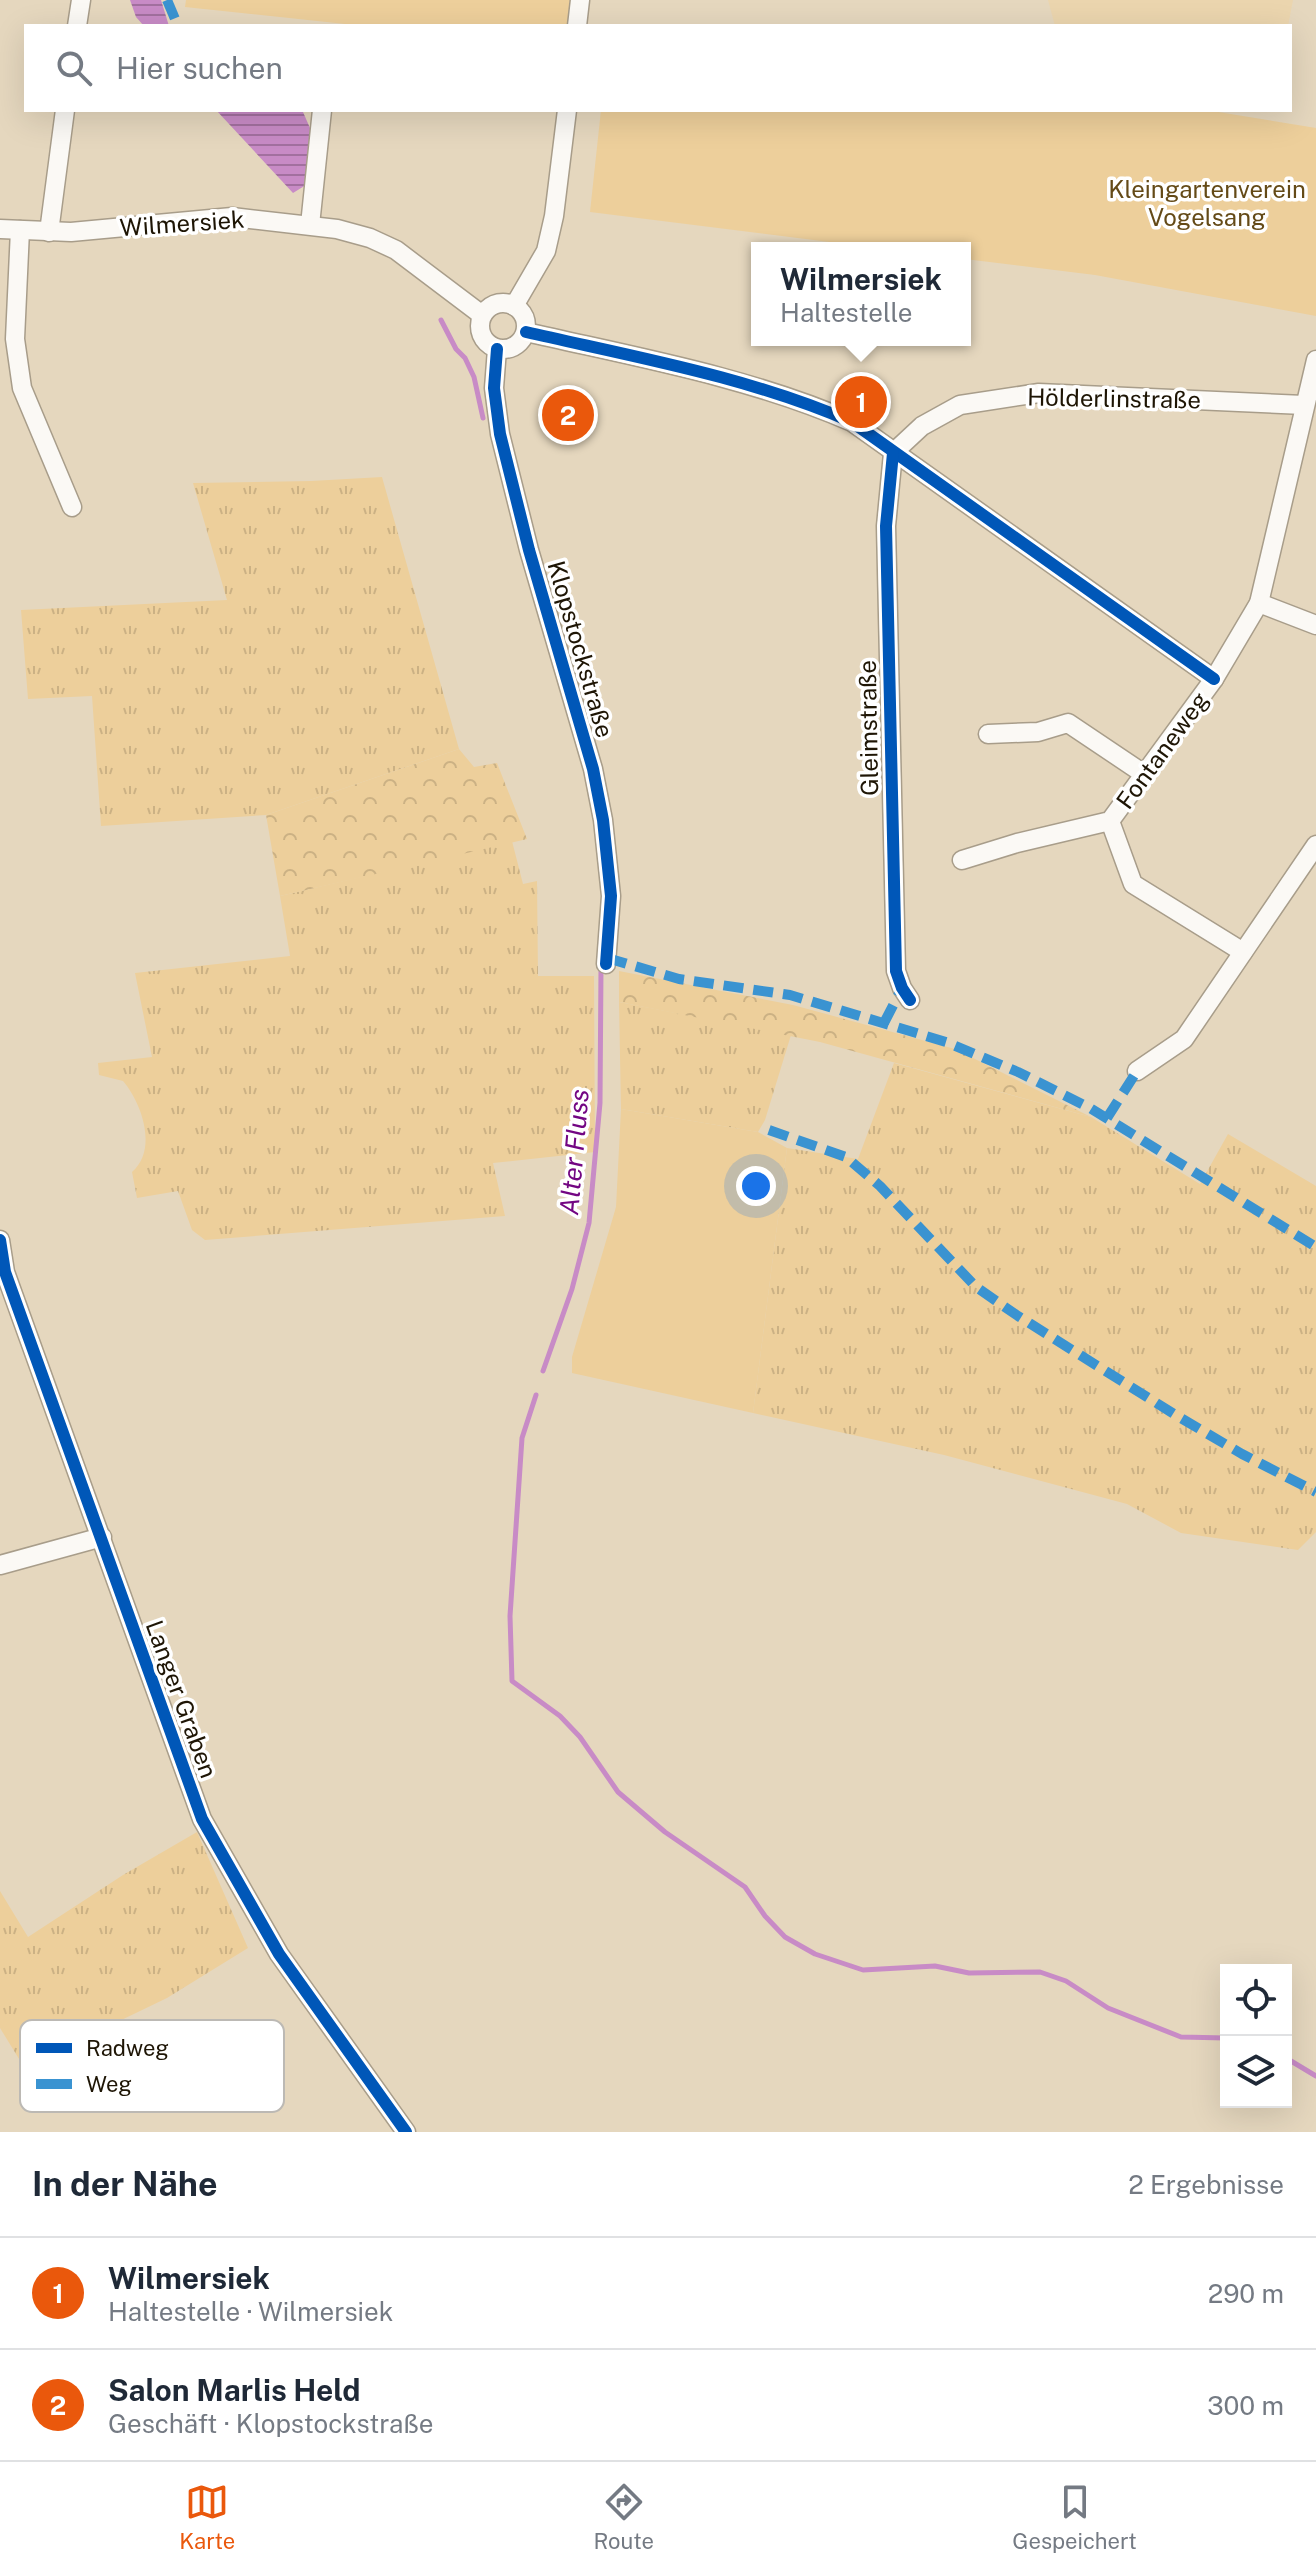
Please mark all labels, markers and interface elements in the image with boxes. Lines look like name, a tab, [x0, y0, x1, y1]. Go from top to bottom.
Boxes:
search box	[24, 24, 1292, 112]
icon: search	[52, 46, 96, 90]
text: Hier suchen	[116, 50, 283, 86]
park label: Kleingartenverein Vogelsang	[1108, 175, 1306, 231]
street label: Wilmersiek	[119, 205, 245, 241]
popup	[751, 242, 971, 346]
text: Wilmersiek	[780, 261, 942, 297]
text: Haltestelle	[780, 297, 912, 328]
pin: 1	[835, 372, 887, 432]
street label: Hölderlinstraße	[1027, 382, 1201, 414]
pin: 2	[542, 385, 594, 445]
street label: Klopstockstraße	[542, 557, 620, 741]
street label: Gleimstraße	[853, 660, 883, 796]
street label: Fontaneweg	[1110, 686, 1214, 814]
water label: Alter Fluss	[553, 1088, 595, 1216]
your location	[736, 1166, 776, 1206]
street label: Langer Graben	[141, 1616, 223, 1782]
map controls	[1220, 1964, 1292, 2108]
button: locate	[1220, 1964, 1292, 2036]
legend	[20, 2020, 284, 2112]
text: Radweg	[86, 2035, 169, 2061]
button: layers	[1220, 2036, 1292, 2108]
text: Weg	[86, 2071, 132, 2097]
text: In der Nähe	[32, 2164, 218, 2204]
text: 2 Ergebnisse	[1128, 2169, 1284, 2200]
text: Wilmersiek	[108, 2260, 270, 2296]
text: 1	[52, 2278, 64, 2309]
text: 290 m	[1208, 2278, 1284, 2309]
text: Haltestelle · Wilmersiek	[108, 2296, 393, 2327]
text: Salon Marlis Held	[108, 2372, 360, 2408]
text: 2	[50, 2390, 66, 2421]
text: 300 m	[1207, 2390, 1284, 2421]
text: Geschäft · Klopstockstraße	[108, 2408, 434, 2439]
tab: Karte	[179, 2480, 235, 2554]
tab: Route	[594, 2480, 654, 2554]
tab: Gespeichert	[1012, 2480, 1137, 2554]

